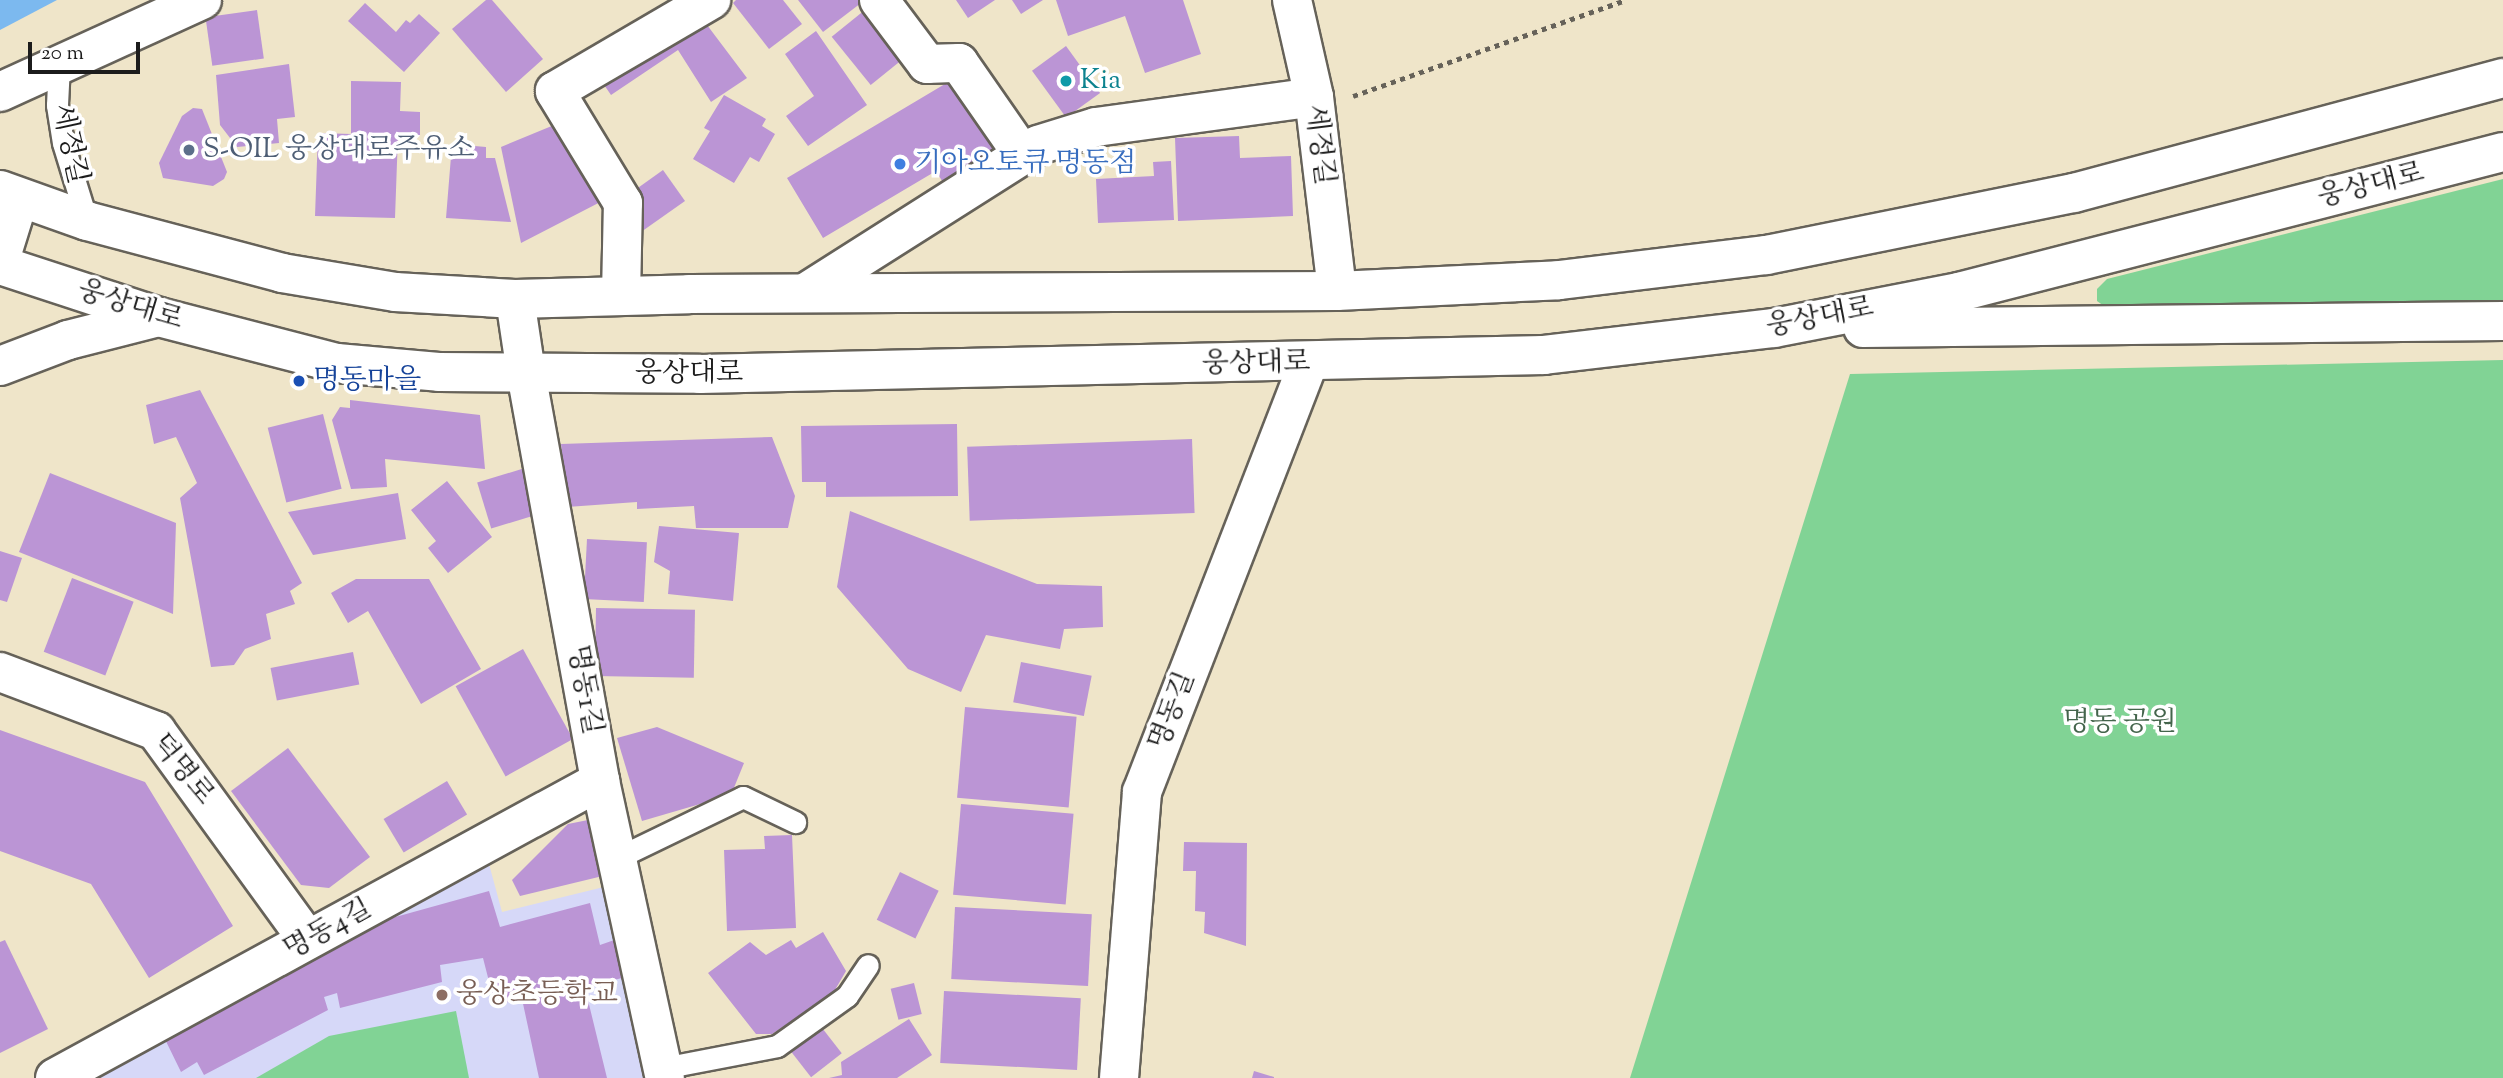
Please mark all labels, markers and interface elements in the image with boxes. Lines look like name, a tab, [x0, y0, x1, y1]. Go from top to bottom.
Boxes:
scale bar	[32, 28, 144, 72]
text: 20 m	[41, 39, 84, 69]
place label: Kia	[1080, 64, 1121, 98]
marker: Kia	[1058, 73, 1074, 89]
street label: 세정길	[44, 101, 94, 187]
street label: 세정길	[1297, 103, 1341, 187]
place label: S-OIL 웅상대로주유소	[203, 133, 474, 167]
marker: S-OIL 웅상대로주유소	[181, 142, 197, 158]
place label: 기아오토큐 명동점	[914, 147, 1136, 181]
marker: 기아오토큐 명동점	[892, 156, 908, 172]
street label: 웅상대로	[2314, 157, 2428, 215]
street label: 웅상대로	[73, 274, 187, 338]
street label: 웅상대로	[1764, 291, 1876, 345]
street label: 웅상대로	[1202, 346, 1310, 382]
street label: 웅상대로	[635, 357, 743, 391]
place label: 명동마을	[313, 364, 421, 398]
marker: 명동마을	[291, 373, 307, 389]
street label: 명동1길	[560, 642, 608, 738]
street label: 명동길	[1143, 667, 1203, 755]
park label: 명동 공원	[2063, 706, 2177, 740]
street label: 덕명로	[143, 728, 221, 812]
street label: 명동4길	[278, 892, 378, 968]
place label: 웅상초등학교	[456, 978, 618, 1012]
marker: 웅상초등학교	[434, 987, 450, 1003]

